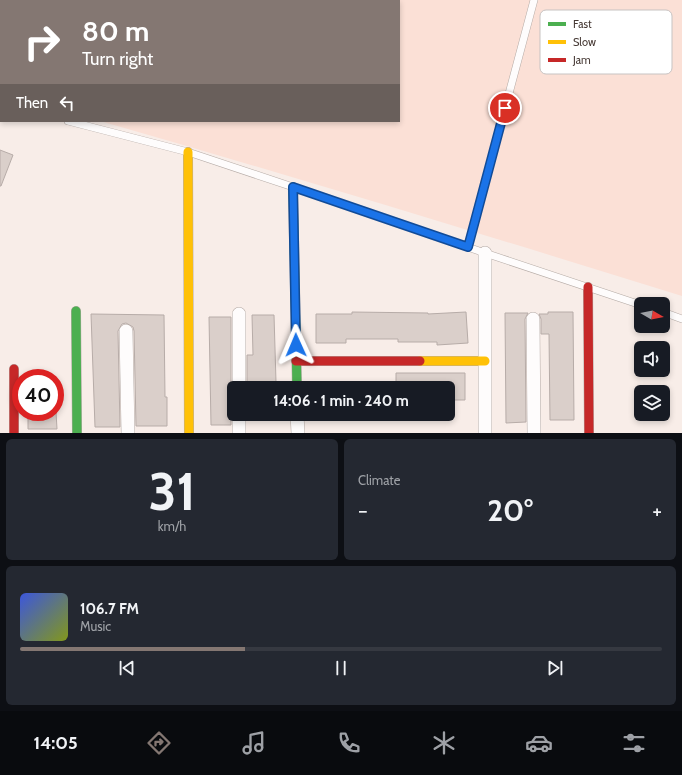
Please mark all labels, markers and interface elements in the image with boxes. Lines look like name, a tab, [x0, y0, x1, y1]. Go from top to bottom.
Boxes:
legend	[540, 10, 672, 74]
text: 80 m	[82, 14, 149, 48]
icon: right	[16, 16, 68, 68]
text: Fast	[573, 17, 592, 31]
text: Slow	[573, 35, 596, 49]
text: Turn right	[82, 48, 153, 70]
text: Jam	[572, 53, 591, 67]
pin	[488, 91, 522, 125]
icon: left	[56, 92, 78, 114]
text: Then	[16, 94, 48, 112]
icon: arrive	[494, 97, 516, 119]
north arrow	[634, 297, 670, 333]
map controls	[634, 297, 670, 421]
position arrow	[275, 324, 317, 366]
button: sound	[634, 341, 670, 377]
speed limit sign: 40	[12, 369, 64, 421]
button: layers	[634, 385, 670, 421]
text: 14:06 · 1 min · 240 m	[273, 392, 409, 410]
text: 31	[148, 460, 196, 523]
text: Climate	[358, 472, 400, 488]
text: 20°	[487, 492, 533, 529]
text: −	[358, 497, 368, 524]
text: +	[652, 497, 662, 524]
text: km/h	[158, 518, 186, 534]
text: 106.7 FM	[80, 600, 139, 618]
text: Music	[80, 618, 111, 634]
icon: previous	[116, 657, 138, 679]
icon: pause	[330, 657, 352, 679]
icon: next	[544, 657, 566, 679]
icon: directions	[145, 729, 173, 757]
icon: music	[240, 729, 268, 757]
icon: phone	[335, 729, 363, 757]
icon: climate	[430, 729, 458, 757]
icon: car	[525, 729, 553, 757]
icon: filters	[620, 729, 648, 757]
text: 14:05	[34, 732, 78, 754]

